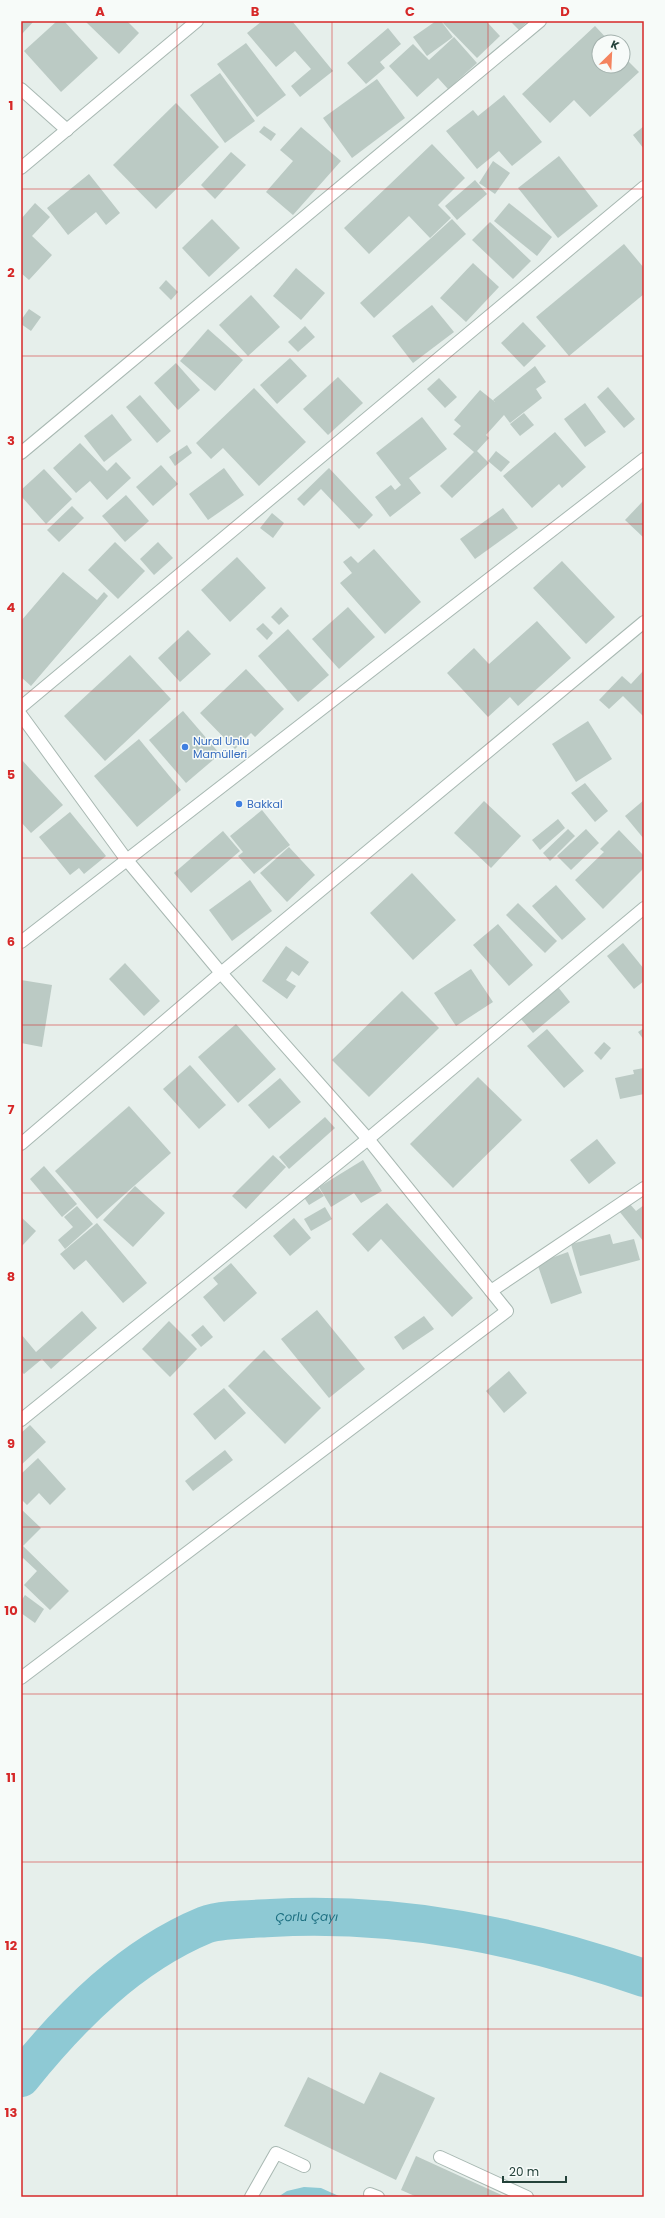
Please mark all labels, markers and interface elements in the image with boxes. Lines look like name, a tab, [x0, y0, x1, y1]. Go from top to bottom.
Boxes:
text: A	[95, 2, 105, 21]
text: B	[251, 2, 260, 21]
text: C	[405, 2, 415, 21]
text: D	[560, 2, 570, 21]
north arrow	[591, 34, 631, 74]
text: K	[608, 36, 622, 54]
text: 1	[9, 96, 13, 115]
text: 2	[7, 263, 15, 282]
text: 3	[7, 431, 15, 450]
text: 4	[7, 598, 16, 617]
place label: Nural Unlu Mamülleri	[193, 733, 249, 762]
marker: Nural Unlu Mamülleri	[180, 742, 190, 752]
text: 5	[7, 765, 15, 784]
place label: Bakkal	[247, 796, 283, 812]
marker: Bakkal	[234, 799, 244, 809]
text: 6	[7, 932, 15, 951]
text: 7	[8, 1100, 15, 1119]
text: 8	[7, 1267, 15, 1286]
text: 9	[7, 1434, 15, 1453]
text: 10	[4, 1601, 18, 1620]
text: 11	[6, 1768, 16, 1787]
water label: Çorlu Çayı	[275, 1908, 338, 1926]
text: 12	[5, 1936, 18, 1955]
text: 13	[5, 2103, 18, 2122]
scale bar	[503, 2158, 566, 2184]
text: 20 m	[509, 2163, 539, 2180]

